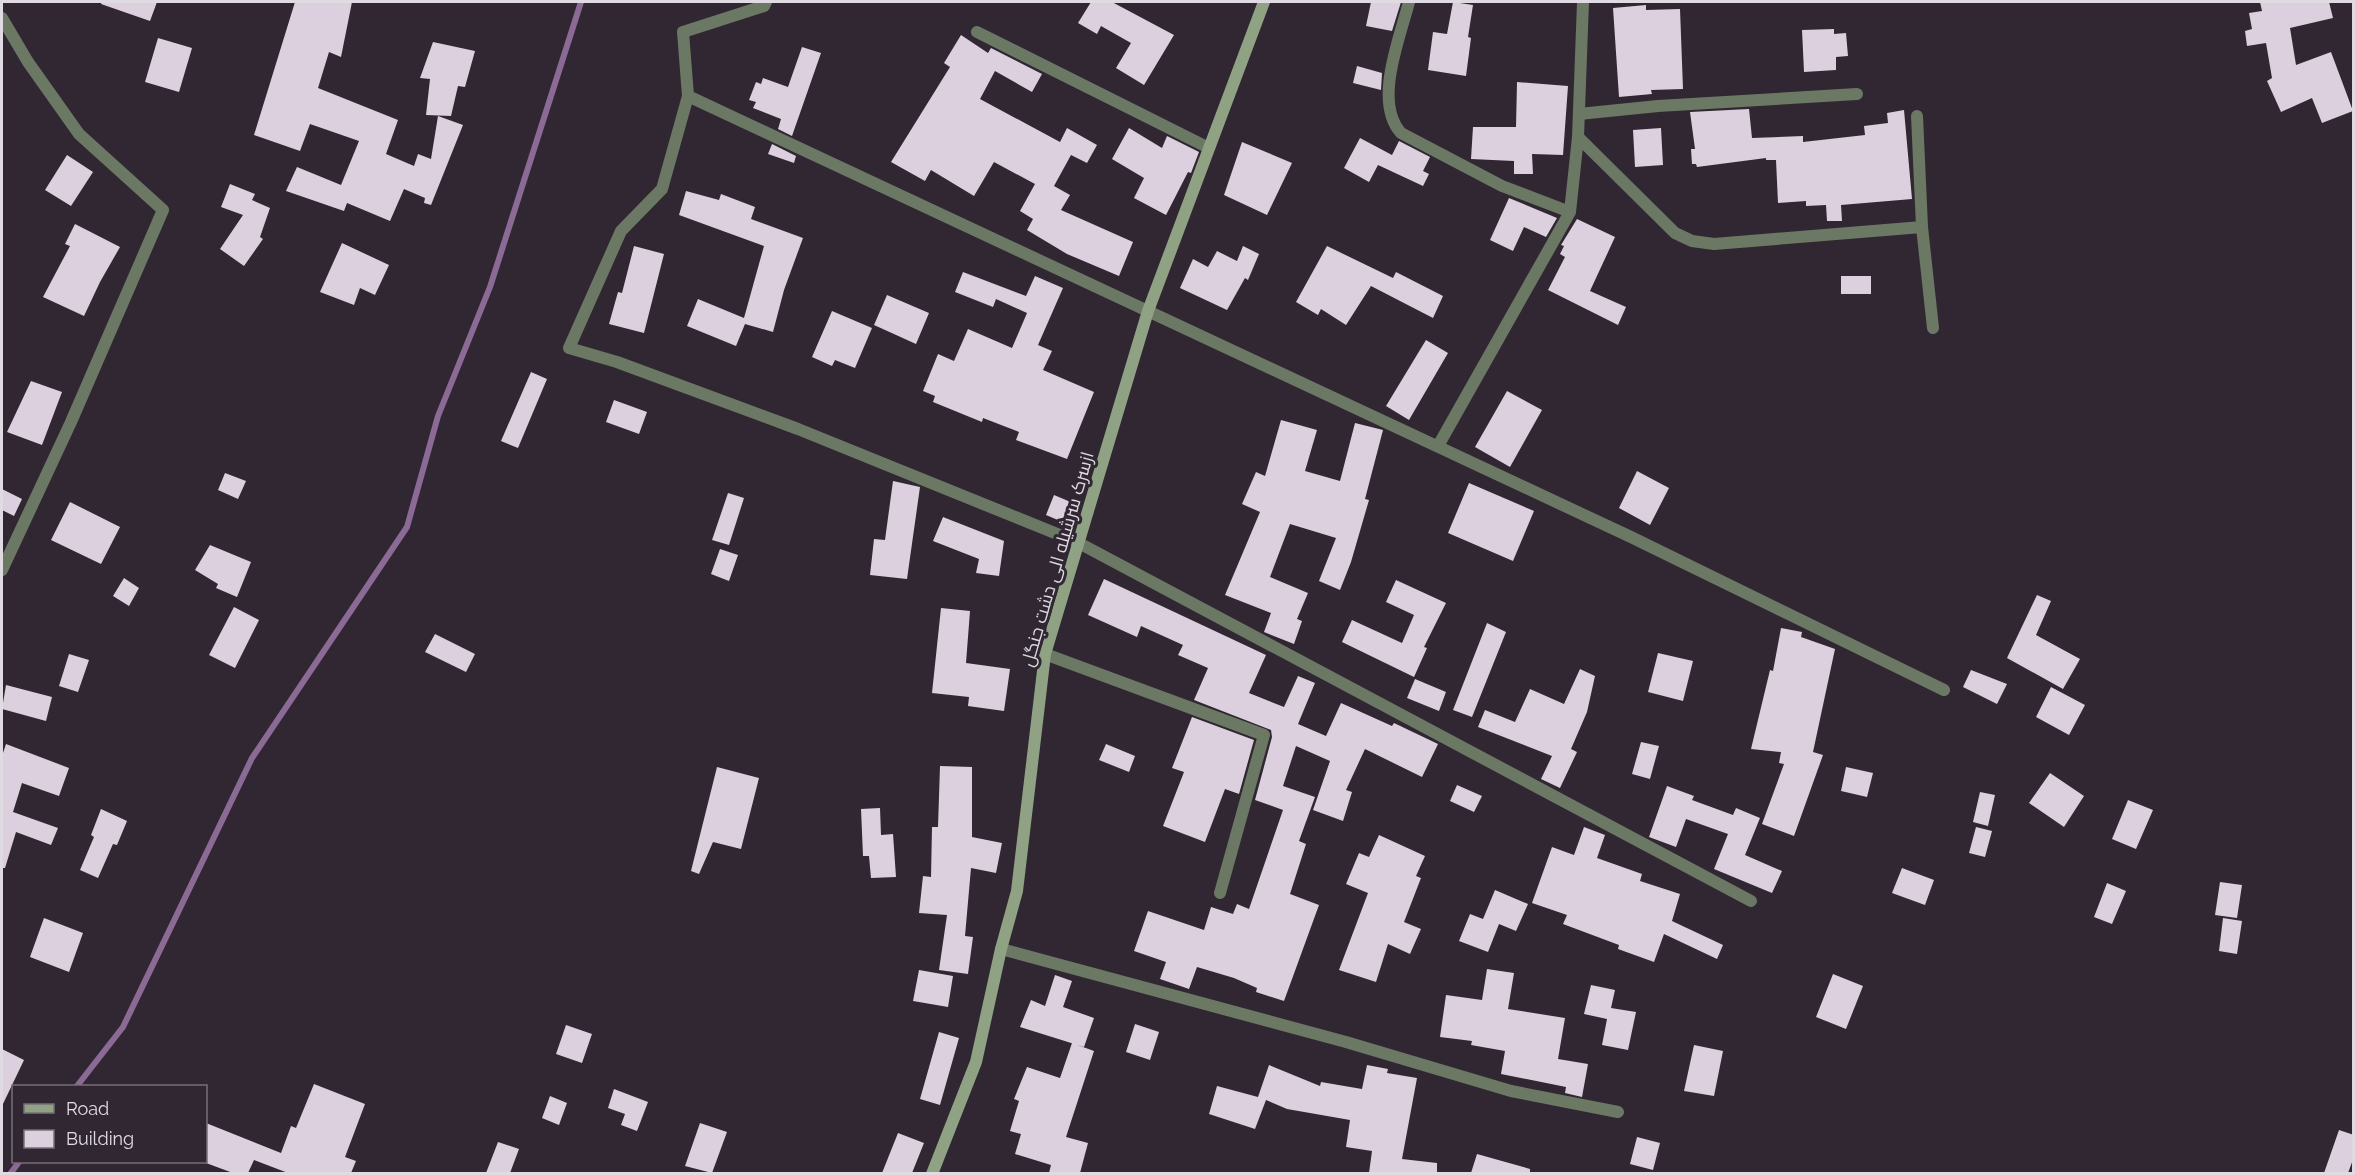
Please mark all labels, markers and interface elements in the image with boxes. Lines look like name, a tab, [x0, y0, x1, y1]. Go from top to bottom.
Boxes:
street label: ازسرک سرشیله الی دشت جنگل	[1016, 449, 1099, 669]
legend	[12, 1085, 207, 1163]
text: Road	[66, 1098, 109, 1119]
text: Building	[66, 1128, 134, 1149]

